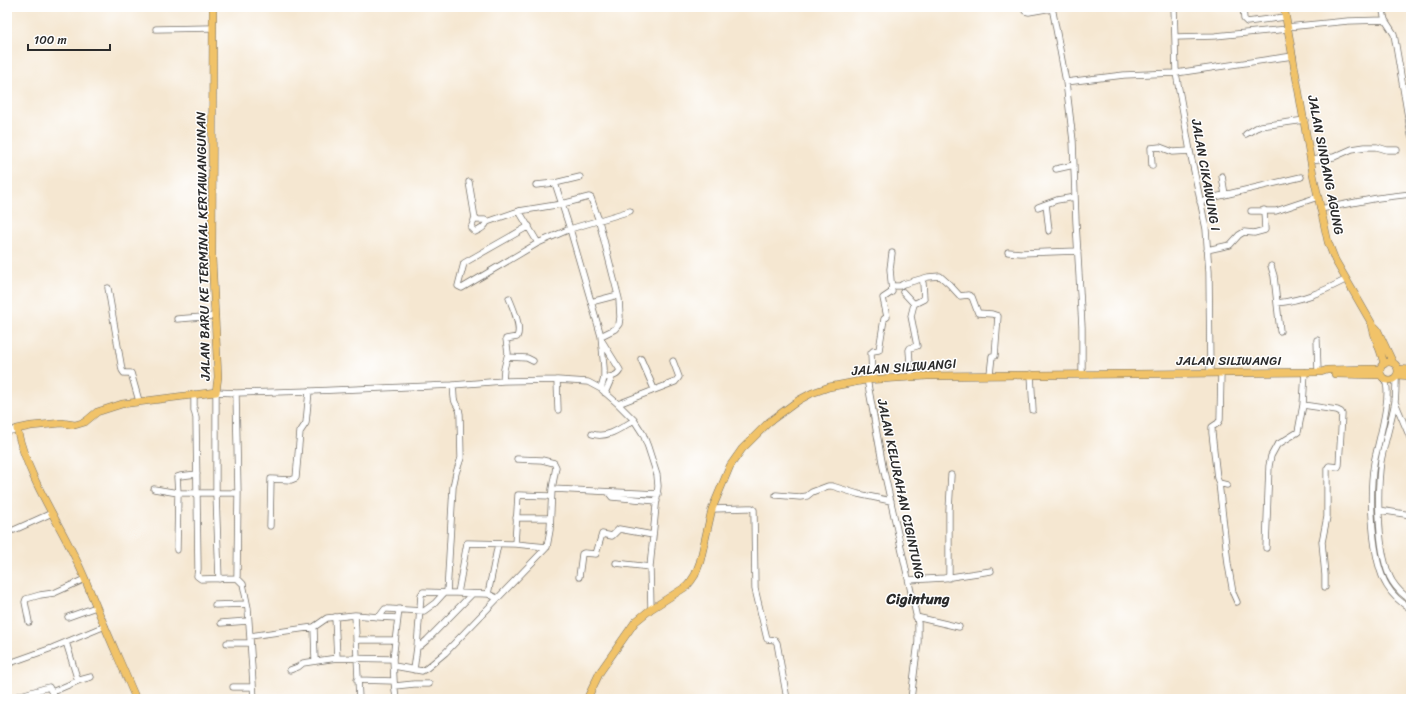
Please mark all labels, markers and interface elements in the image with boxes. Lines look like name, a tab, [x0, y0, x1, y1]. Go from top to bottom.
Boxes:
scale bar	[28, 26, 110, 52]
text: 100 m	[34, 29, 67, 51]
street label: JALAN SINDANG AGUNG	[1301, 92, 1351, 237]
street label: JALAN BARU KE TERMINAL KERTAWANGUNAN	[189, 111, 217, 382]
street label: JALAN CIKAWUNG I	[1185, 116, 1227, 233]
street label: JALAN SILIWANGI	[1176, 349, 1281, 372]
street label: JALAN SILIWANGI	[850, 352, 957, 382]
street label: JALAN KELURAHAN CIGINTUNG	[870, 396, 931, 581]
district label: Cigintung	[885, 586, 950, 612]

